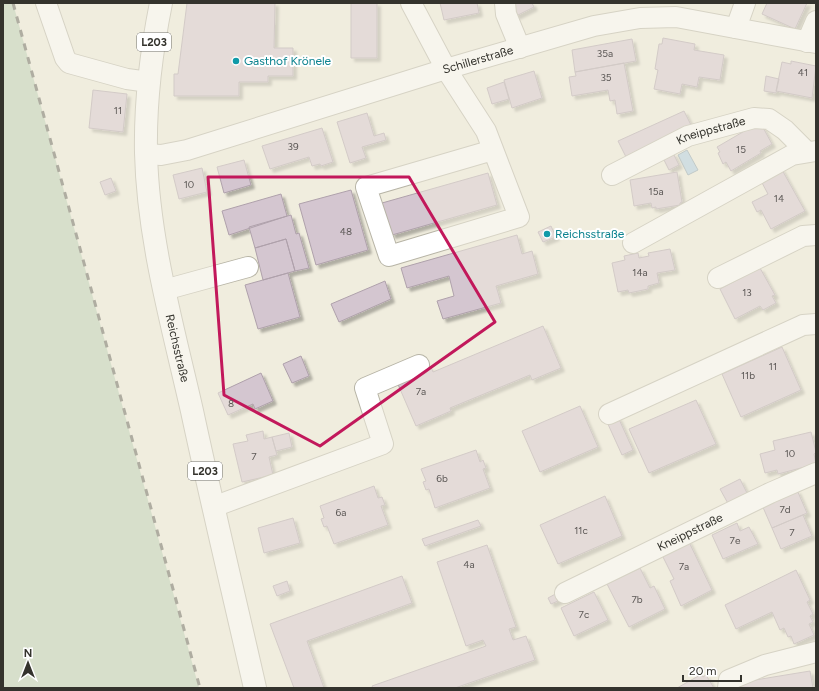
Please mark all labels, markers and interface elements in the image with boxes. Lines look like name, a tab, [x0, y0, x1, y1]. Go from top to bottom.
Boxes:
road number: L203	[137, 33, 171, 51]
street label: Schillerstraße	[441, 43, 515, 77]
house number: 35a	[597, 47, 613, 60]
place label: Gasthof Krönele	[244, 54, 332, 68]
marker: Gasthof Krönele	[231, 56, 241, 66]
house number: 41	[798, 66, 808, 79]
house number: 35	[600, 71, 612, 84]
house number: 11	[114, 104, 122, 117]
street label: Kneippstraße	[674, 114, 747, 148]
house number: 39	[287, 140, 299, 153]
house number: 15	[736, 143, 746, 156]
house number: 10	[184, 178, 194, 191]
house number: 15a	[649, 185, 663, 198]
house number: 14	[774, 192, 784, 205]
house number: 48	[340, 225, 352, 238]
place label: Reichsstraße	[555, 227, 625, 241]
marker: Reichsstraße	[542, 229, 552, 239]
house number: 14a	[632, 266, 648, 279]
house number: 13	[742, 286, 752, 299]
street label: Reichsstraße	[163, 313, 192, 384]
house number: 11	[769, 360, 777, 373]
house number: 11b	[741, 369, 755, 382]
house number: 7a	[416, 385, 426, 398]
house number: 8	[228, 397, 234, 410]
house number: 10	[785, 447, 795, 460]
house number: 7	[251, 450, 257, 463]
road number: L203	[188, 462, 222, 480]
house number: 6b	[436, 472, 448, 485]
house number: 7d	[779, 503, 791, 516]
house number: 6a	[336, 506, 346, 519]
street label: Kneippstraße	[655, 510, 725, 554]
house number: 11c	[574, 524, 588, 537]
house number: 7	[789, 526, 795, 539]
house number: 7e	[730, 534, 741, 547]
house number: 4a	[463, 558, 475, 571]
house number: 7a	[679, 560, 689, 573]
house number: 7b	[631, 593, 643, 606]
house number: 7c	[579, 608, 590, 621]
north arrow	[8, 643, 48, 683]
text: N	[24, 647, 32, 660]
scale bar	[683, 657, 741, 683]
text: 20 m	[689, 664, 717, 678]

